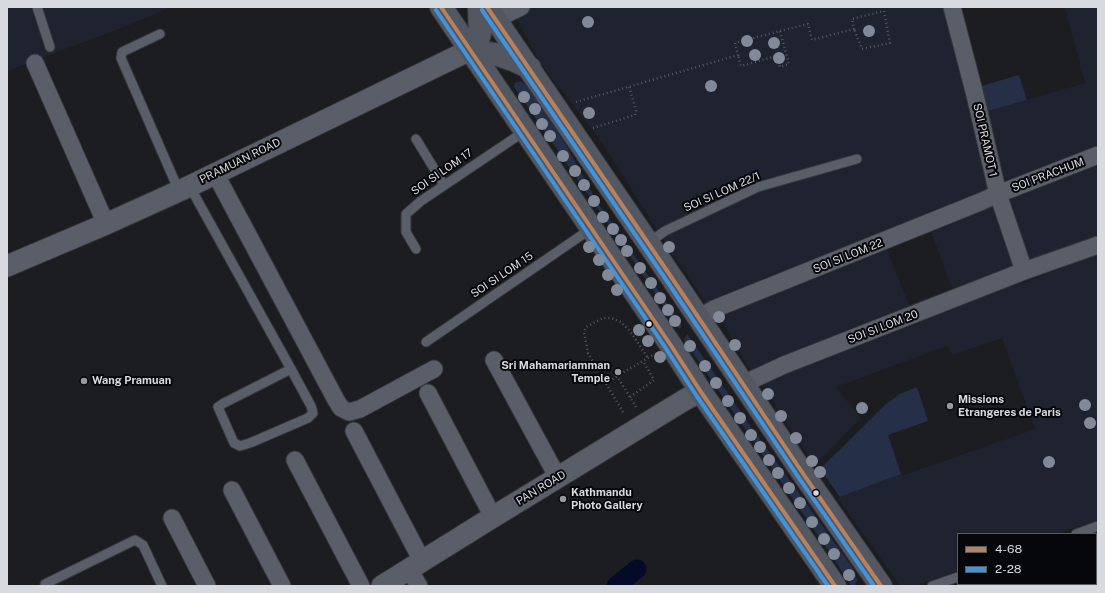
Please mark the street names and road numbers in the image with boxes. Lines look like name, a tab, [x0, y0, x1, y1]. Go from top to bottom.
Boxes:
street label: SOI PRAMOT 1	[970, 102, 1000, 178]
street label: PRAMUAN ROAD	[197, 136, 283, 186]
street label: SOI SI LOM 17	[409, 146, 475, 198]
street label: SOI PRACHUM	[1010, 155, 1086, 195]
street label: SOI SI LOM 22/1	[682, 169, 762, 215]
street label: SOI SI LOM 22	[811, 236, 885, 276]
street label: SOI SI LOM 15	[468, 249, 536, 301]
street label: SOI SI LOM 20	[846, 308, 920, 346]
street label: PAN ROAD	[514, 468, 568, 508]

